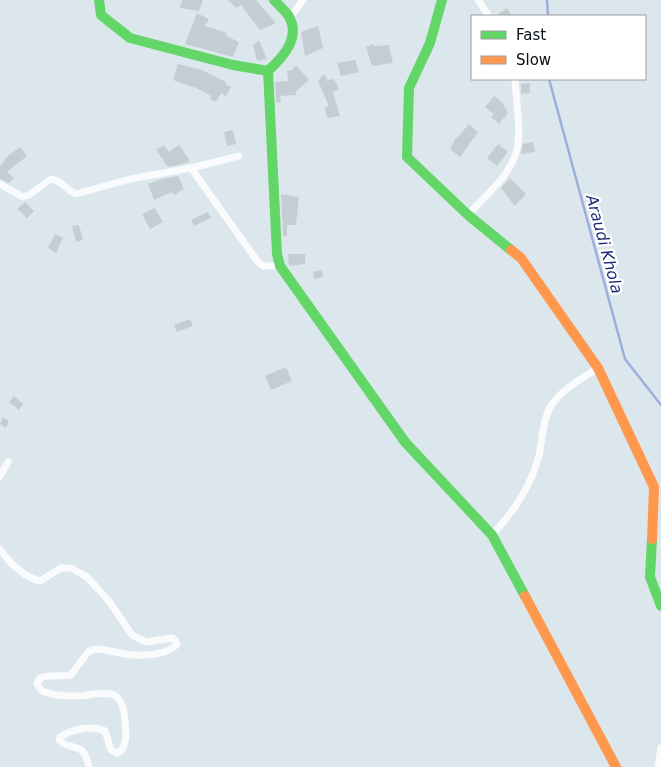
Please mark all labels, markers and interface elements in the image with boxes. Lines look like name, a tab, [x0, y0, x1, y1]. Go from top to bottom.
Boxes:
legend	[471, 15, 646, 80]
text: Fast	[516, 26, 546, 44]
text: Slow	[516, 51, 551, 69]
water label: Araudi Khola	[582, 192, 627, 296]

